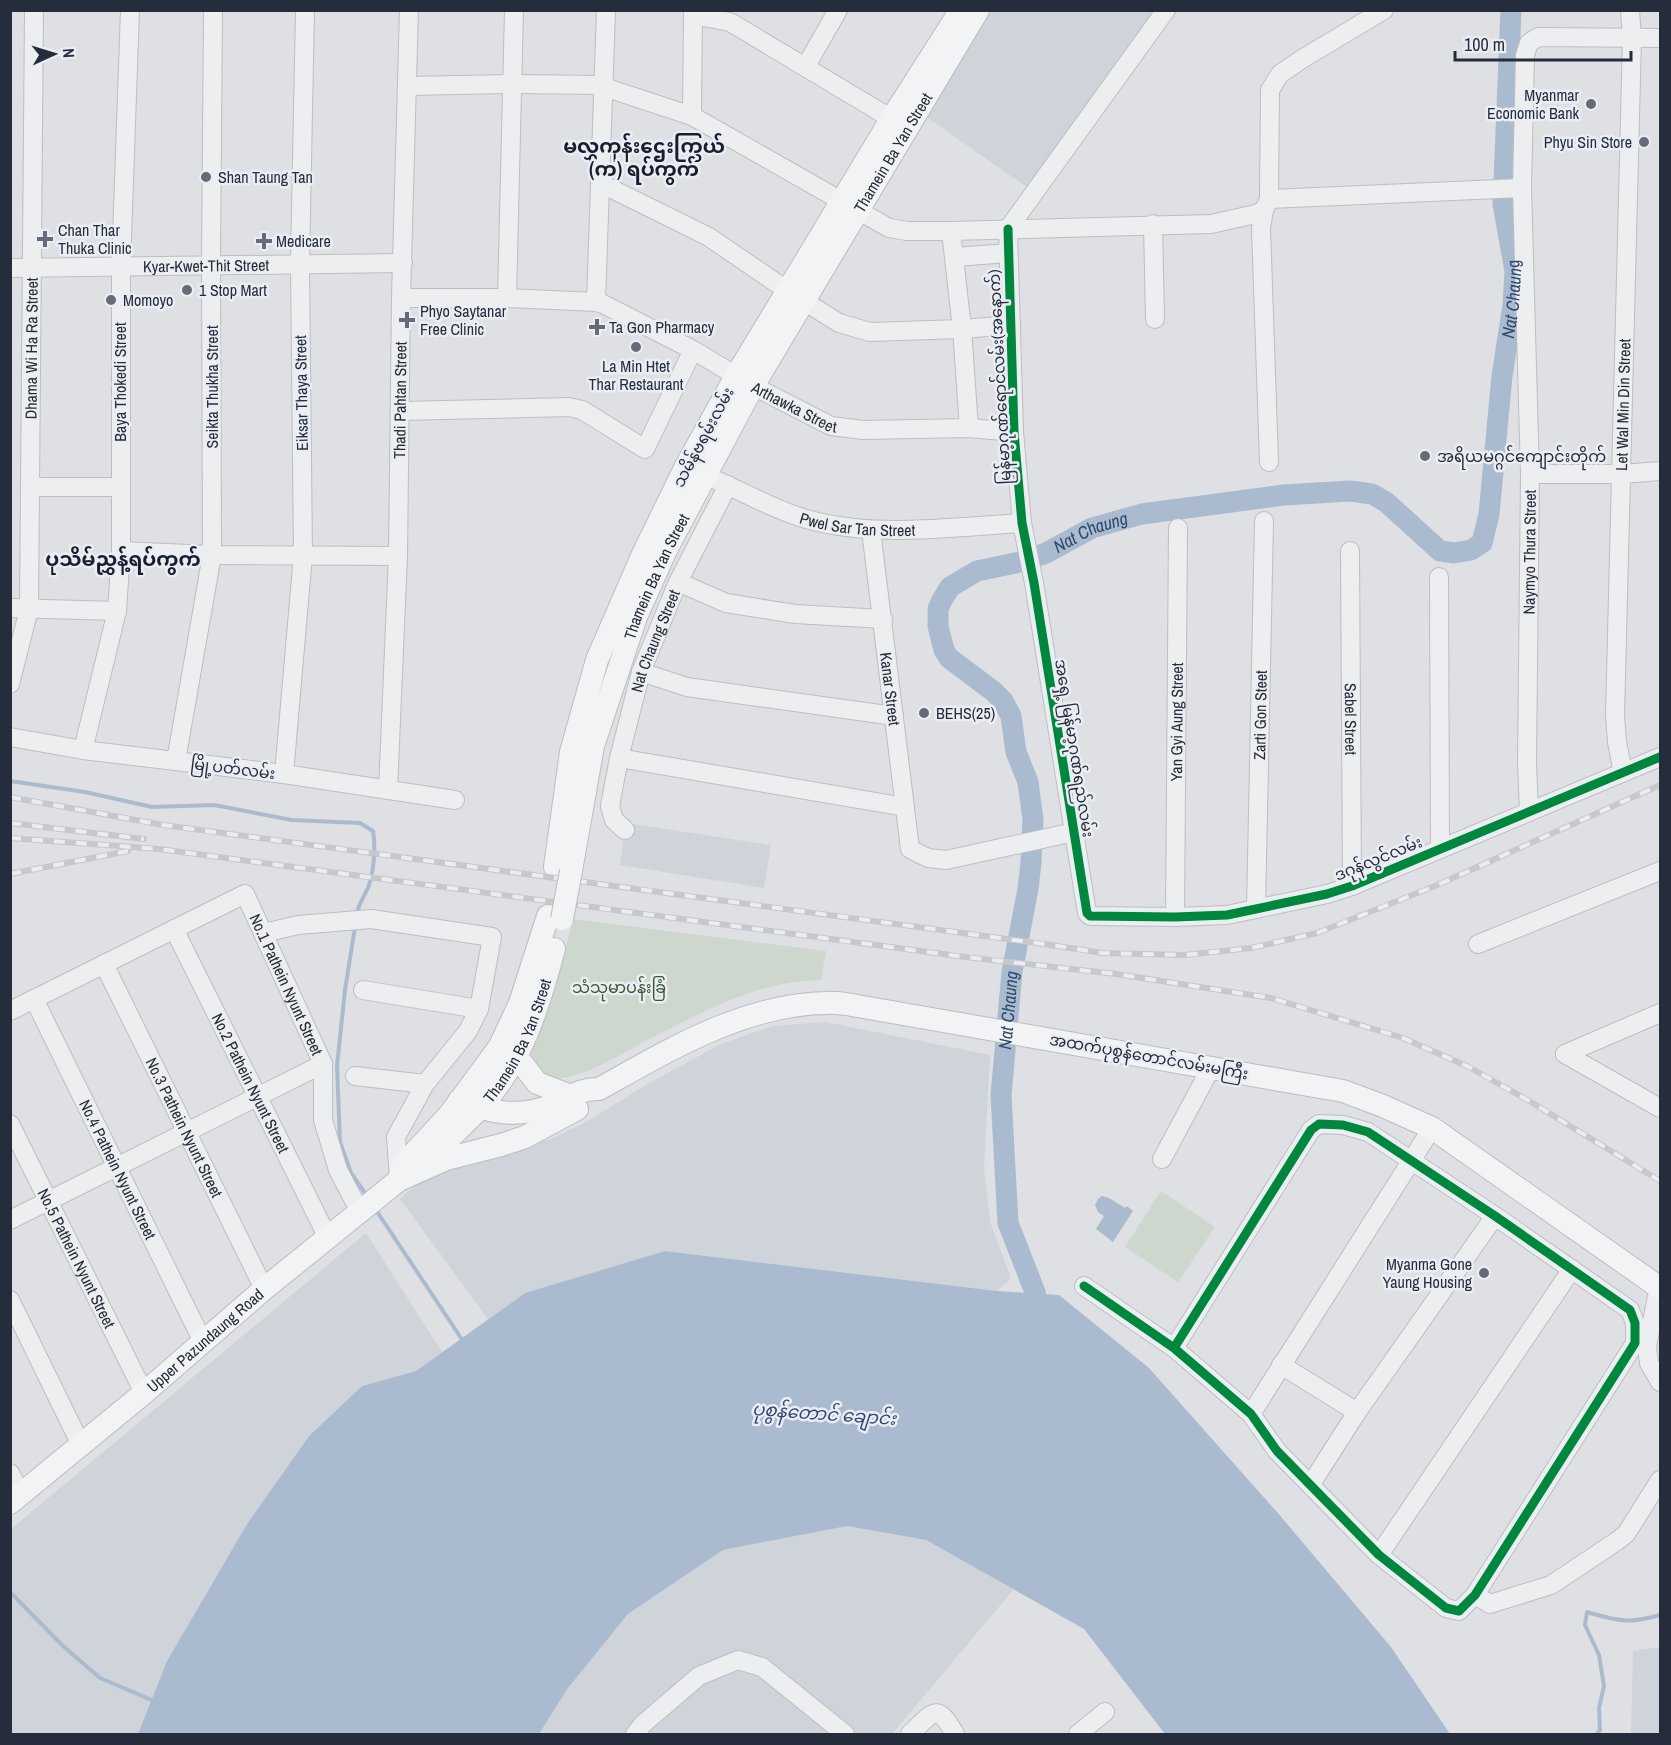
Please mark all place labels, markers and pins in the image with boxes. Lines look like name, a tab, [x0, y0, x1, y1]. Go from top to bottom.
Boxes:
place label: Myanmar Economic Bank	[1487, 84, 1580, 124]
marker: Myanmar Economic Bank	[1584, 97, 1598, 111]
place label: Phyu Sin Store	[1544, 131, 1632, 153]
marker: Phyu Sin Store	[1637, 135, 1651, 149]
place label: Shan Taung Tan	[218, 166, 313, 188]
marker: Shan Taung Tan	[199, 170, 213, 184]
place label: Chan Thar Thuka Clinic	[58, 219, 132, 259]
marker: Chan Thar Thuka Clinic	[36, 230, 54, 248]
place label: Medicare	[276, 230, 331, 252]
marker: Medicare	[257, 234, 271, 248]
place label: 1 Stop Mart	[199, 279, 267, 301]
marker: 1 Stop Mart	[180, 283, 194, 297]
place label: Momoyo	[123, 289, 173, 311]
marker: Momoyo	[104, 293, 118, 307]
place label: Phyo Saytanar Free Clinic	[420, 300, 507, 340]
marker: Phyo Saytanar Free Clinic	[398, 311, 416, 329]
place label: Ta Gon Pharmacy	[609, 316, 715, 338]
marker: Ta Gon Pharmacy	[590, 320, 604, 334]
marker: La Min Htet Thar Restaurant	[629, 340, 643, 354]
place label: La Min Htet Thar Restaurant	[589, 355, 684, 395]
place label: အရိယမဂ္ဂင်ကျောင်းတိုက်	[1437, 445, 1606, 471]
marker: အရိယမဂ္ဂင်ကျောင်းတိုက်	[1418, 449, 1432, 463]
place label: BEHS(25)	[936, 702, 995, 724]
marker: BEHS(25)	[917, 706, 931, 720]
place label: Myanma Gone Yaung Housing	[1383, 1253, 1473, 1293]
marker: Myanma Gone Yaung Housing	[1477, 1266, 1491, 1280]

